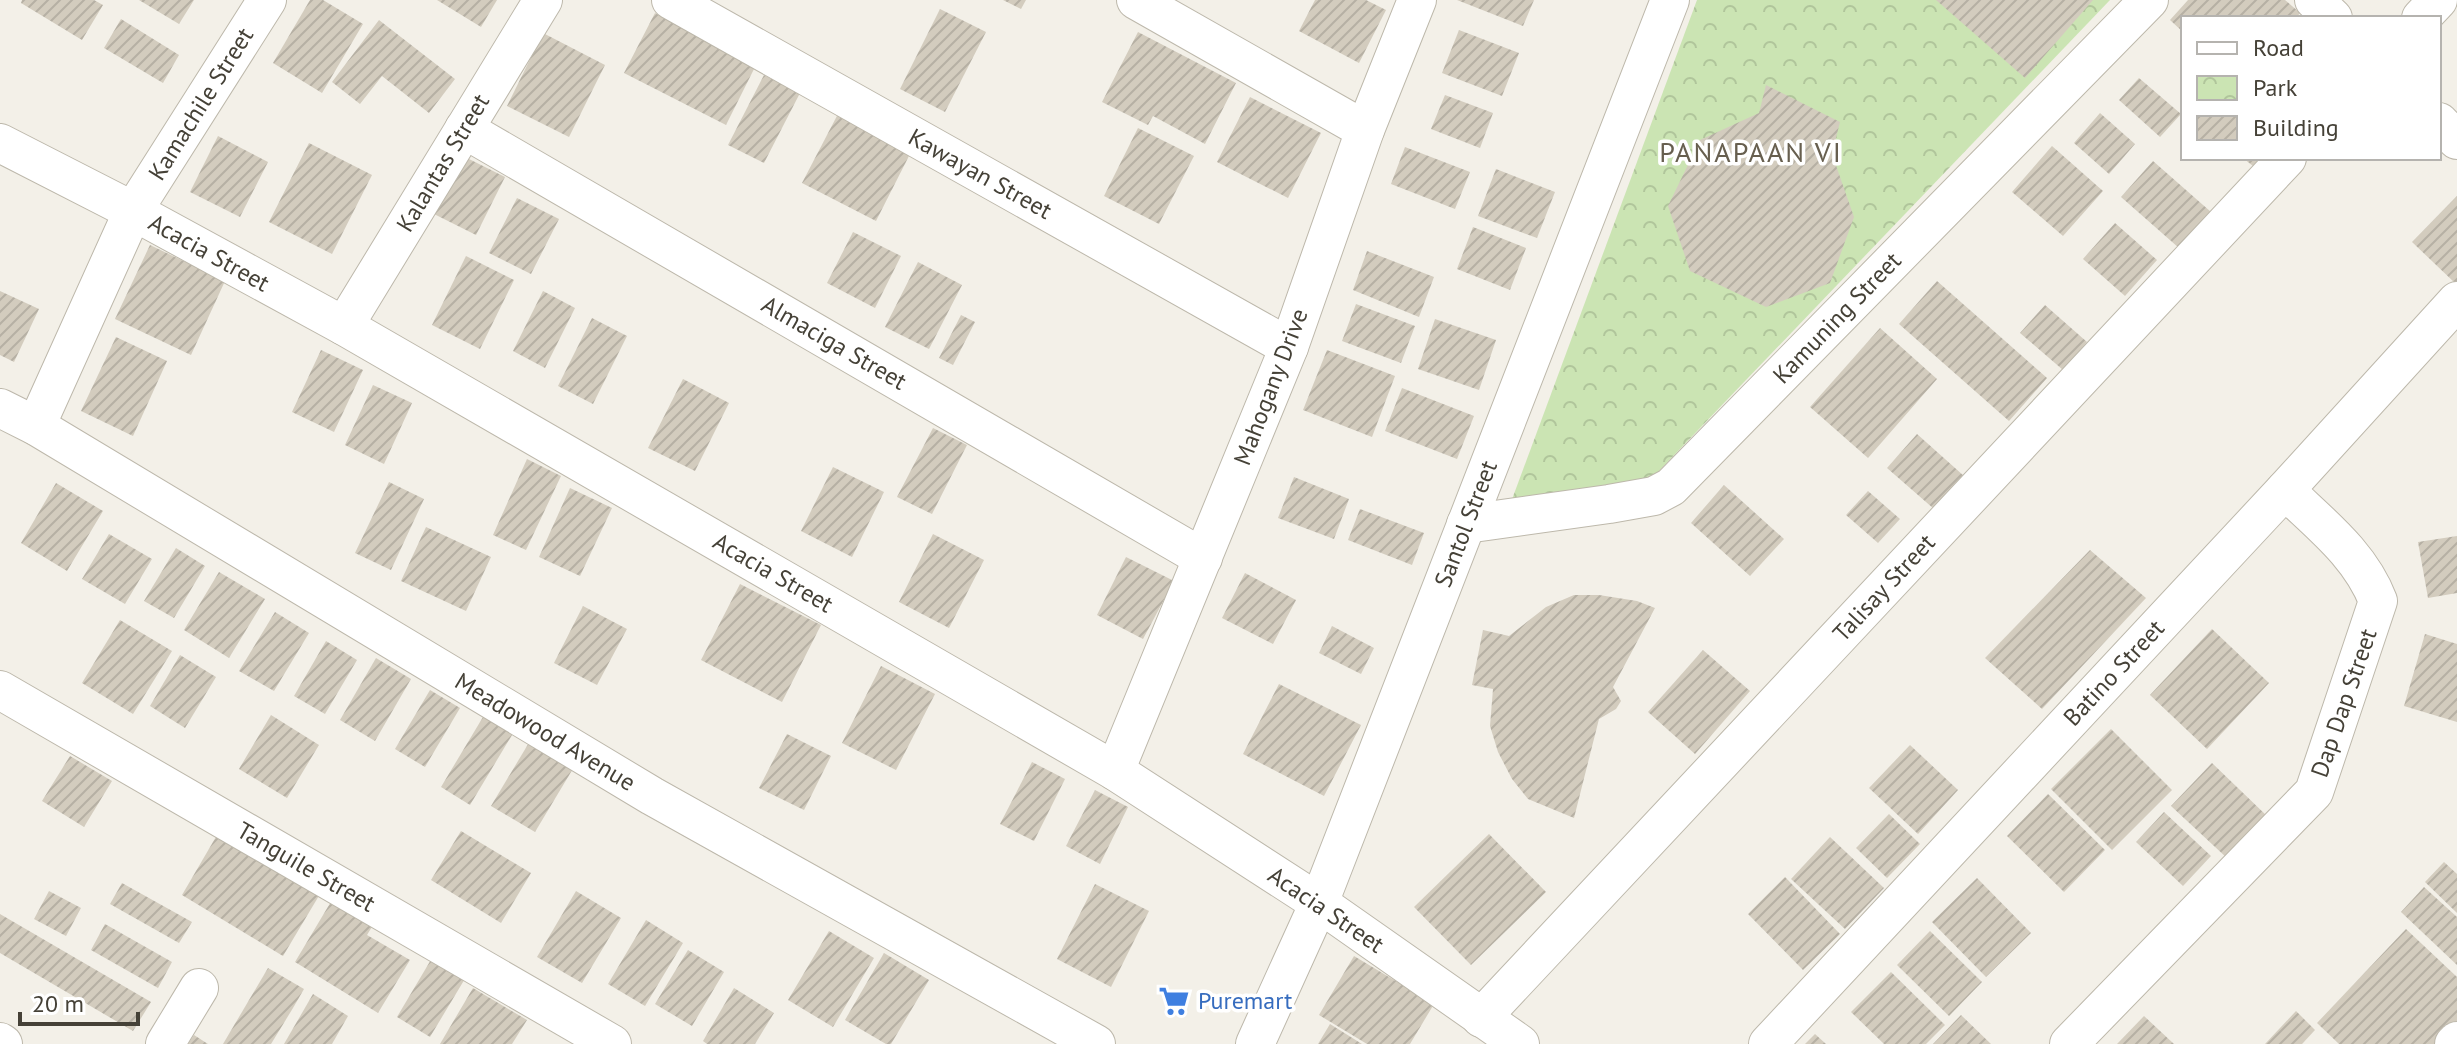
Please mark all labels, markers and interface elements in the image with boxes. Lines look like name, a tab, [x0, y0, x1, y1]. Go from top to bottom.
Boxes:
legend	[2181, 16, 2441, 160]
street label: Kamachile Street	[141, 22, 260, 186]
text: Road	[2253, 32, 2304, 63]
text: Park	[2253, 72, 2298, 103]
street label: Kalantas Street	[389, 88, 496, 237]
text: Building	[2253, 112, 2339, 143]
street label: Kawayan Street	[903, 121, 1057, 226]
district label: PANAPAAN VI	[1659, 133, 1843, 170]
street label: Acacia Street	[143, 207, 275, 298]
street label: Kamuning Street	[1766, 245, 1907, 390]
street label: Almaciga Street	[756, 289, 912, 397]
street label: Mahogany Drive	[1226, 304, 1315, 470]
street label: Santol Street	[1427, 456, 1504, 592]
street label: Acacia Street	[708, 526, 839, 619]
street label: Talisay Street	[1826, 527, 1941, 648]
street label: Batino Street	[2057, 613, 2171, 732]
street label: Dap Dap Street	[2304, 624, 2383, 781]
street label: Meadowood Avenue	[449, 665, 641, 798]
street label: Tanguile Street	[231, 814, 381, 919]
street label: Acacia Street	[1262, 859, 1390, 960]
scale bar	[20, 976, 138, 1026]
supermarket icon: Puremart	[1157, 984, 1191, 1018]
place label: Puremart	[1198, 985, 1292, 1016]
text: 20 m	[32, 988, 84, 1019]

